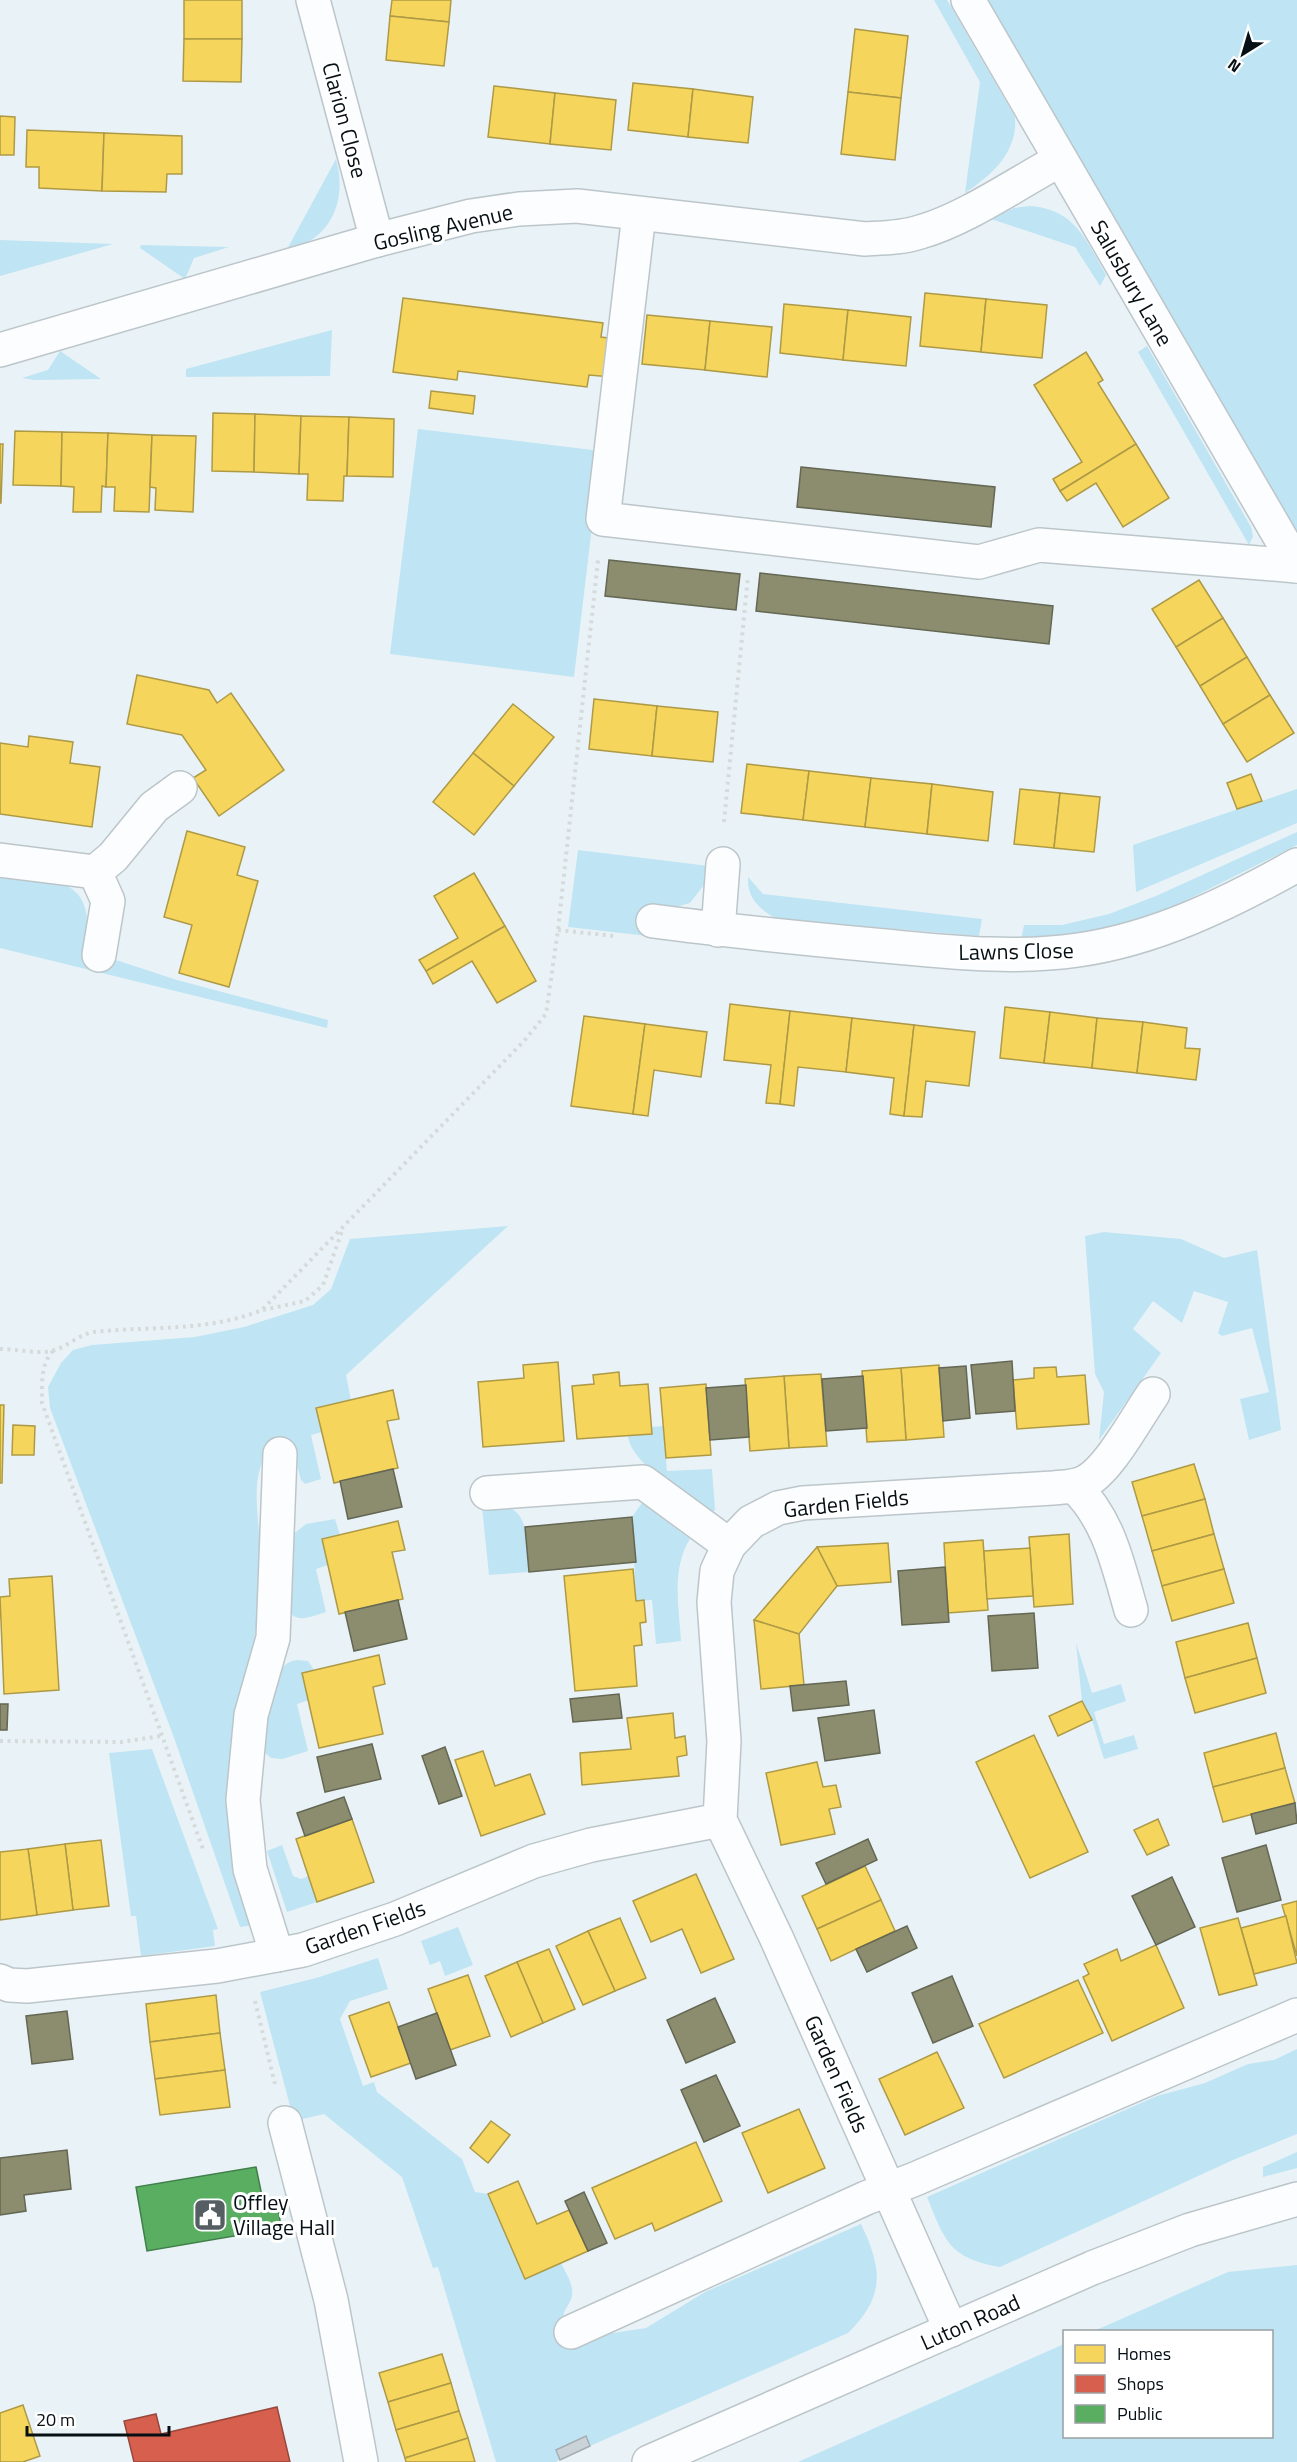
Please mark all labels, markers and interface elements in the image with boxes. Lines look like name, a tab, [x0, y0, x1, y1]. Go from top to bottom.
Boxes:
north arrow	[1213, 24, 1273, 84]
text: N	[1222, 53, 1246, 79]
street label: Clarion Close	[313, 58, 377, 182]
street label: Gosling Avenue	[370, 194, 516, 260]
street label: Salusbury Lane	[1082, 214, 1182, 352]
street label: Lawns Close	[958, 933, 1074, 969]
street label: Garden Fields	[782, 1480, 910, 1526]
street label: Garden Fields	[300, 1890, 430, 1964]
street label: Garden Fields	[796, 2010, 878, 2138]
place label: Offley Village Hall	[233, 2185, 335, 2244]
public building icon: Offley Village Hall	[192, 2197, 228, 2233]
street label: Luton Road	[915, 2285, 1025, 2359]
legend	[1063, 2330, 1273, 2438]
text: Homes	[1117, 2340, 1171, 2367]
text: Shops	[1117, 2370, 1164, 2397]
scale bar	[27, 2399, 170, 2437]
text: Public	[1117, 2400, 1163, 2427]
text: 20 m	[36, 2406, 75, 2433]

